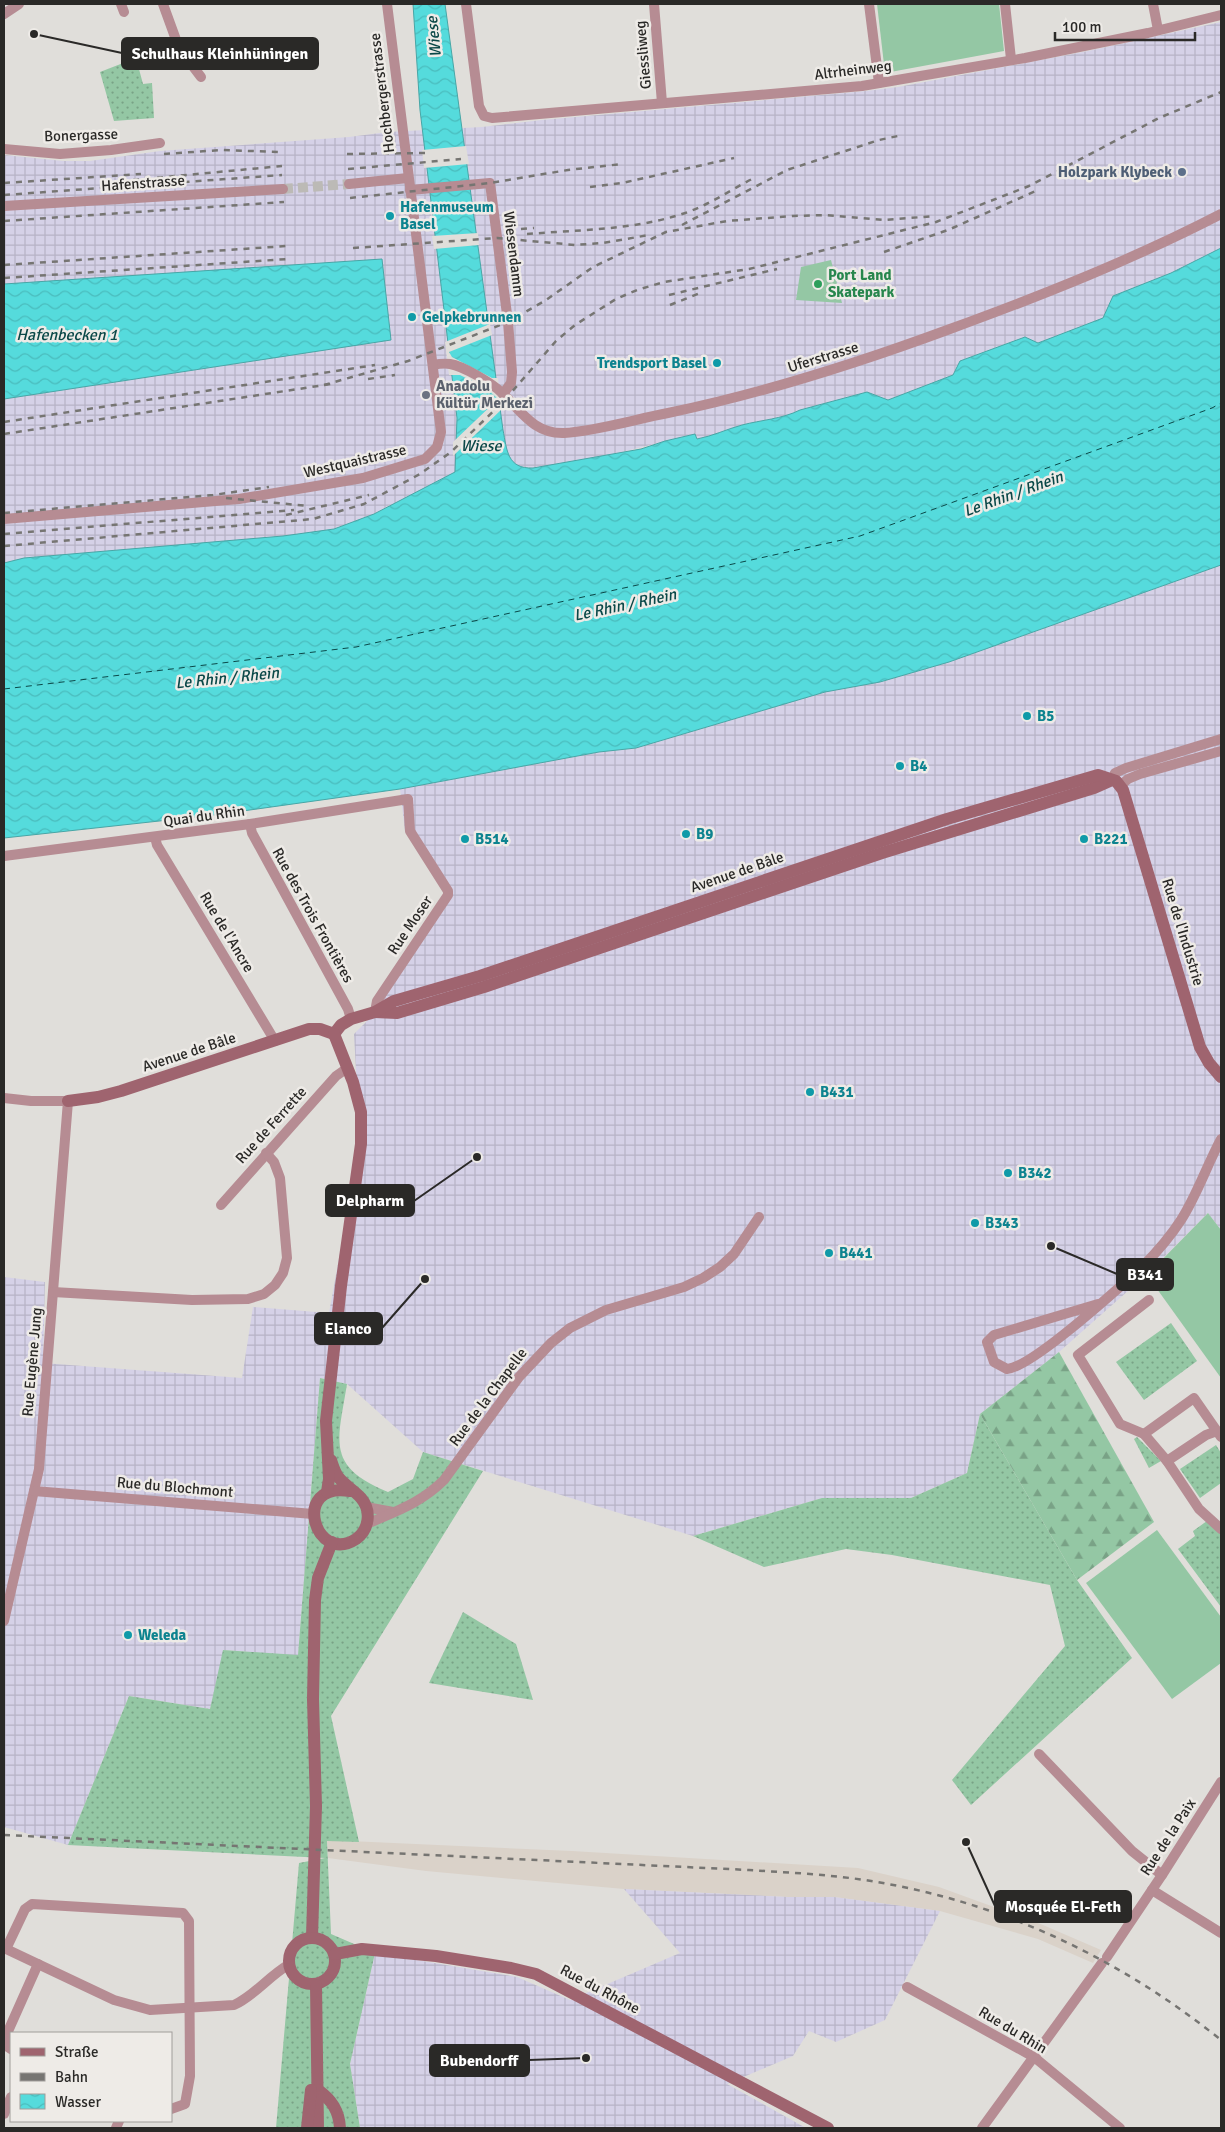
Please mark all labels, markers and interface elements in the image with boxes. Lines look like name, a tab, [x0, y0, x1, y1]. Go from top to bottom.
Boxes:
scale bar	[1055, 10, 1195, 42]
water label: Wiese	[422, 15, 446, 58]
text: 100 m	[1062, 18, 1102, 36]
street label: Giessliweg	[631, 20, 655, 90]
street label: Hochbergerstrasse	[366, 32, 398, 154]
callout: Schulhaus Kleinhüningen	[122, 38, 318, 69]
text: Schulhaus Kleinhüningen	[132, 44, 309, 64]
street label: Altrheinweg	[813, 56, 893, 84]
street label: Bonergasse	[44, 125, 118, 145]
place label: Holzpark Klybeck	[1058, 163, 1172, 181]
marker: Holzpark Klybeck	[1176, 166, 1188, 178]
street label: Hafenstrasse	[101, 171, 185, 195]
place label: Hafenmuseum Basel	[400, 198, 494, 233]
marker: Hafenmuseum Basel	[384, 210, 396, 222]
street label: Wiesendamm	[500, 210, 528, 298]
place label: Port Land Skatepark	[828, 266, 894, 301]
marker: Port Land Skatepark	[812, 278, 824, 290]
place label: Gelpkebrunnen	[422, 308, 521, 326]
marker: Gelpkebrunnen	[406, 311, 418, 323]
water label: Hafenbecken 1	[16, 325, 118, 345]
street label: Uferstrasse	[785, 338, 861, 376]
place label: Trendsport Basel	[597, 354, 707, 372]
marker: Trendsport Basel	[711, 357, 723, 369]
place label: Anadolu Kültür Merkezi	[436, 377, 533, 412]
marker: Anadolu Kültür Merkezi	[420, 389, 432, 401]
water label: Wiese	[461, 436, 502, 456]
street label: Westquaistrasse	[302, 440, 408, 482]
water label: Le Rhin / Rhein	[961, 466, 1067, 521]
water label: Le Rhin / Rhein	[572, 584, 679, 626]
water label: Le Rhin / Rhein	[174, 662, 281, 693]
place label: B5	[1037, 707, 1054, 725]
marker: B5	[1021, 710, 1033, 722]
place label: B4	[910, 757, 927, 775]
marker: B4	[894, 760, 906, 772]
street label: Quai du Rhin	[162, 801, 246, 831]
place label: B9	[696, 825, 713, 843]
marker: B9	[680, 828, 692, 840]
place label: B514	[475, 830, 509, 848]
place label: B221	[1094, 830, 1128, 848]
marker: B514	[459, 833, 471, 845]
marker: B221	[1078, 833, 1090, 845]
street label: Rue des Trois Frontières	[268, 844, 358, 986]
street label: Avenue de Bâle	[688, 848, 786, 896]
street label: Rue de l'Industrie	[1158, 876, 1208, 988]
street label: Rue de l'Ancre	[196, 889, 258, 975]
street label: Rue Moser	[384, 892, 437, 958]
street label: Avenue de Bâle	[140, 1028, 238, 1076]
street label: Rue de Ferrette	[232, 1083, 310, 1167]
place label: B431	[820, 1083, 854, 1101]
marker: B431	[804, 1086, 816, 1098]
place label: B342	[1018, 1164, 1052, 1182]
marker: B342	[1002, 1167, 1014, 1179]
callout: Delpharm	[326, 1185, 414, 1216]
text: Delpharm	[336, 1191, 404, 1211]
place label: B343	[985, 1214, 1019, 1232]
marker: B343	[969, 1217, 981, 1229]
place label: B441	[839, 1244, 873, 1262]
marker: B441	[823, 1247, 835, 1259]
callout: B341	[1117, 1259, 1173, 1290]
text: B341	[1127, 1265, 1163, 1285]
street label: Rue Eugène Jung	[18, 1307, 46, 1417]
callout: Elanco	[315, 1313, 382, 1344]
text: Elanco	[324, 1319, 372, 1339]
street label: Rue de la Chapelle	[445, 1344, 531, 1450]
street label: Rue du Blochmont	[116, 1473, 234, 1501]
place label: Weleda	[138, 1626, 186, 1644]
marker: Weleda	[122, 1629, 134, 1641]
street label: Rue de la Paix	[1136, 1795, 1200, 1879]
callout: Mosquée El-Feth	[995, 1891, 1131, 1922]
text: Mosquée El-Feth	[1005, 1897, 1121, 1917]
street label: Rue du Rhône	[557, 1960, 643, 2018]
street label: Rue du Rhin	[976, 2003, 1050, 2057]
legend	[10, 2032, 172, 2122]
text: Straße	[55, 2043, 99, 2061]
callout: Bubendorff	[430, 2045, 529, 2076]
text: Bubendorff	[440, 2051, 520, 2071]
text: Bahn	[55, 2068, 88, 2086]
text: Wasser	[55, 2093, 101, 2111]

